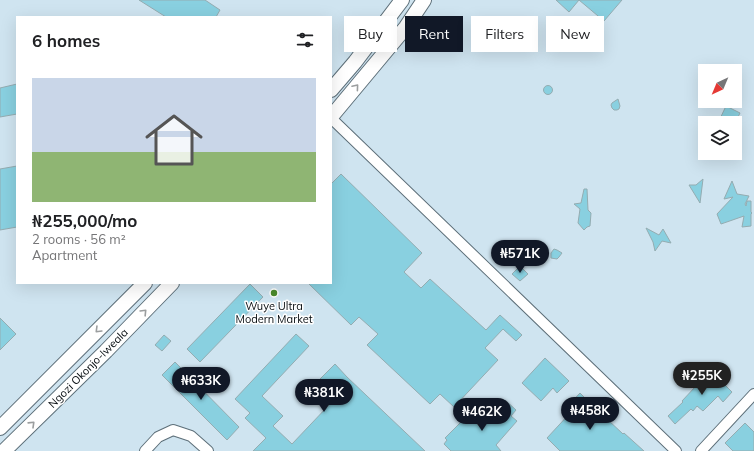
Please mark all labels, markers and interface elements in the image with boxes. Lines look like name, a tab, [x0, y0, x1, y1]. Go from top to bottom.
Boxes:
chip: Buy	[344, 16, 397, 52]
chip: Rent	[405, 16, 463, 52]
chip: Filters	[471, 16, 538, 52]
chip: New	[546, 16, 604, 52]
icon: filters	[294, 29, 316, 51]
text: 6 homes	[32, 30, 100, 51]
north arrow	[698, 64, 742, 108]
map controls	[698, 64, 742, 160]
one-way arrow	[351, 85, 358, 92]
icon: home	[138, 104, 210, 176]
button: layers	[698, 116, 742, 160]
text: ₦255,000/mo	[32, 210, 137, 231]
text: 2 rooms · 56 m²	[32, 231, 126, 247]
pin: ₦571K	[492, 240, 548, 274]
text: ₦571K	[500, 245, 540, 261]
text: Apartment	[32, 247, 97, 263]
marker: Wuye Ultra Modern Market	[269, 288, 279, 298]
place label: Wuye Ultra Modern Market	[236, 299, 313, 326]
one-way arrow	[139, 309, 147, 317]
street label: Ngozi Okonjo-Iweala	[45, 325, 131, 411]
one-way arrow	[95, 325, 103, 333]
pin: ₦255K	[674, 362, 730, 396]
pin: ₦633K	[173, 367, 229, 401]
text: ₦255K	[682, 367, 722, 383]
text: ₦633K	[181, 372, 221, 388]
pin: ₦381K	[296, 379, 352, 413]
text: ₦381K	[304, 384, 344, 400]
pin: ₦458K	[562, 397, 618, 431]
pin: ₦462K	[454, 398, 510, 432]
text: ₦458K	[570, 402, 610, 418]
text: ₦462K	[462, 403, 502, 419]
one-way arrow	[27, 421, 35, 429]

